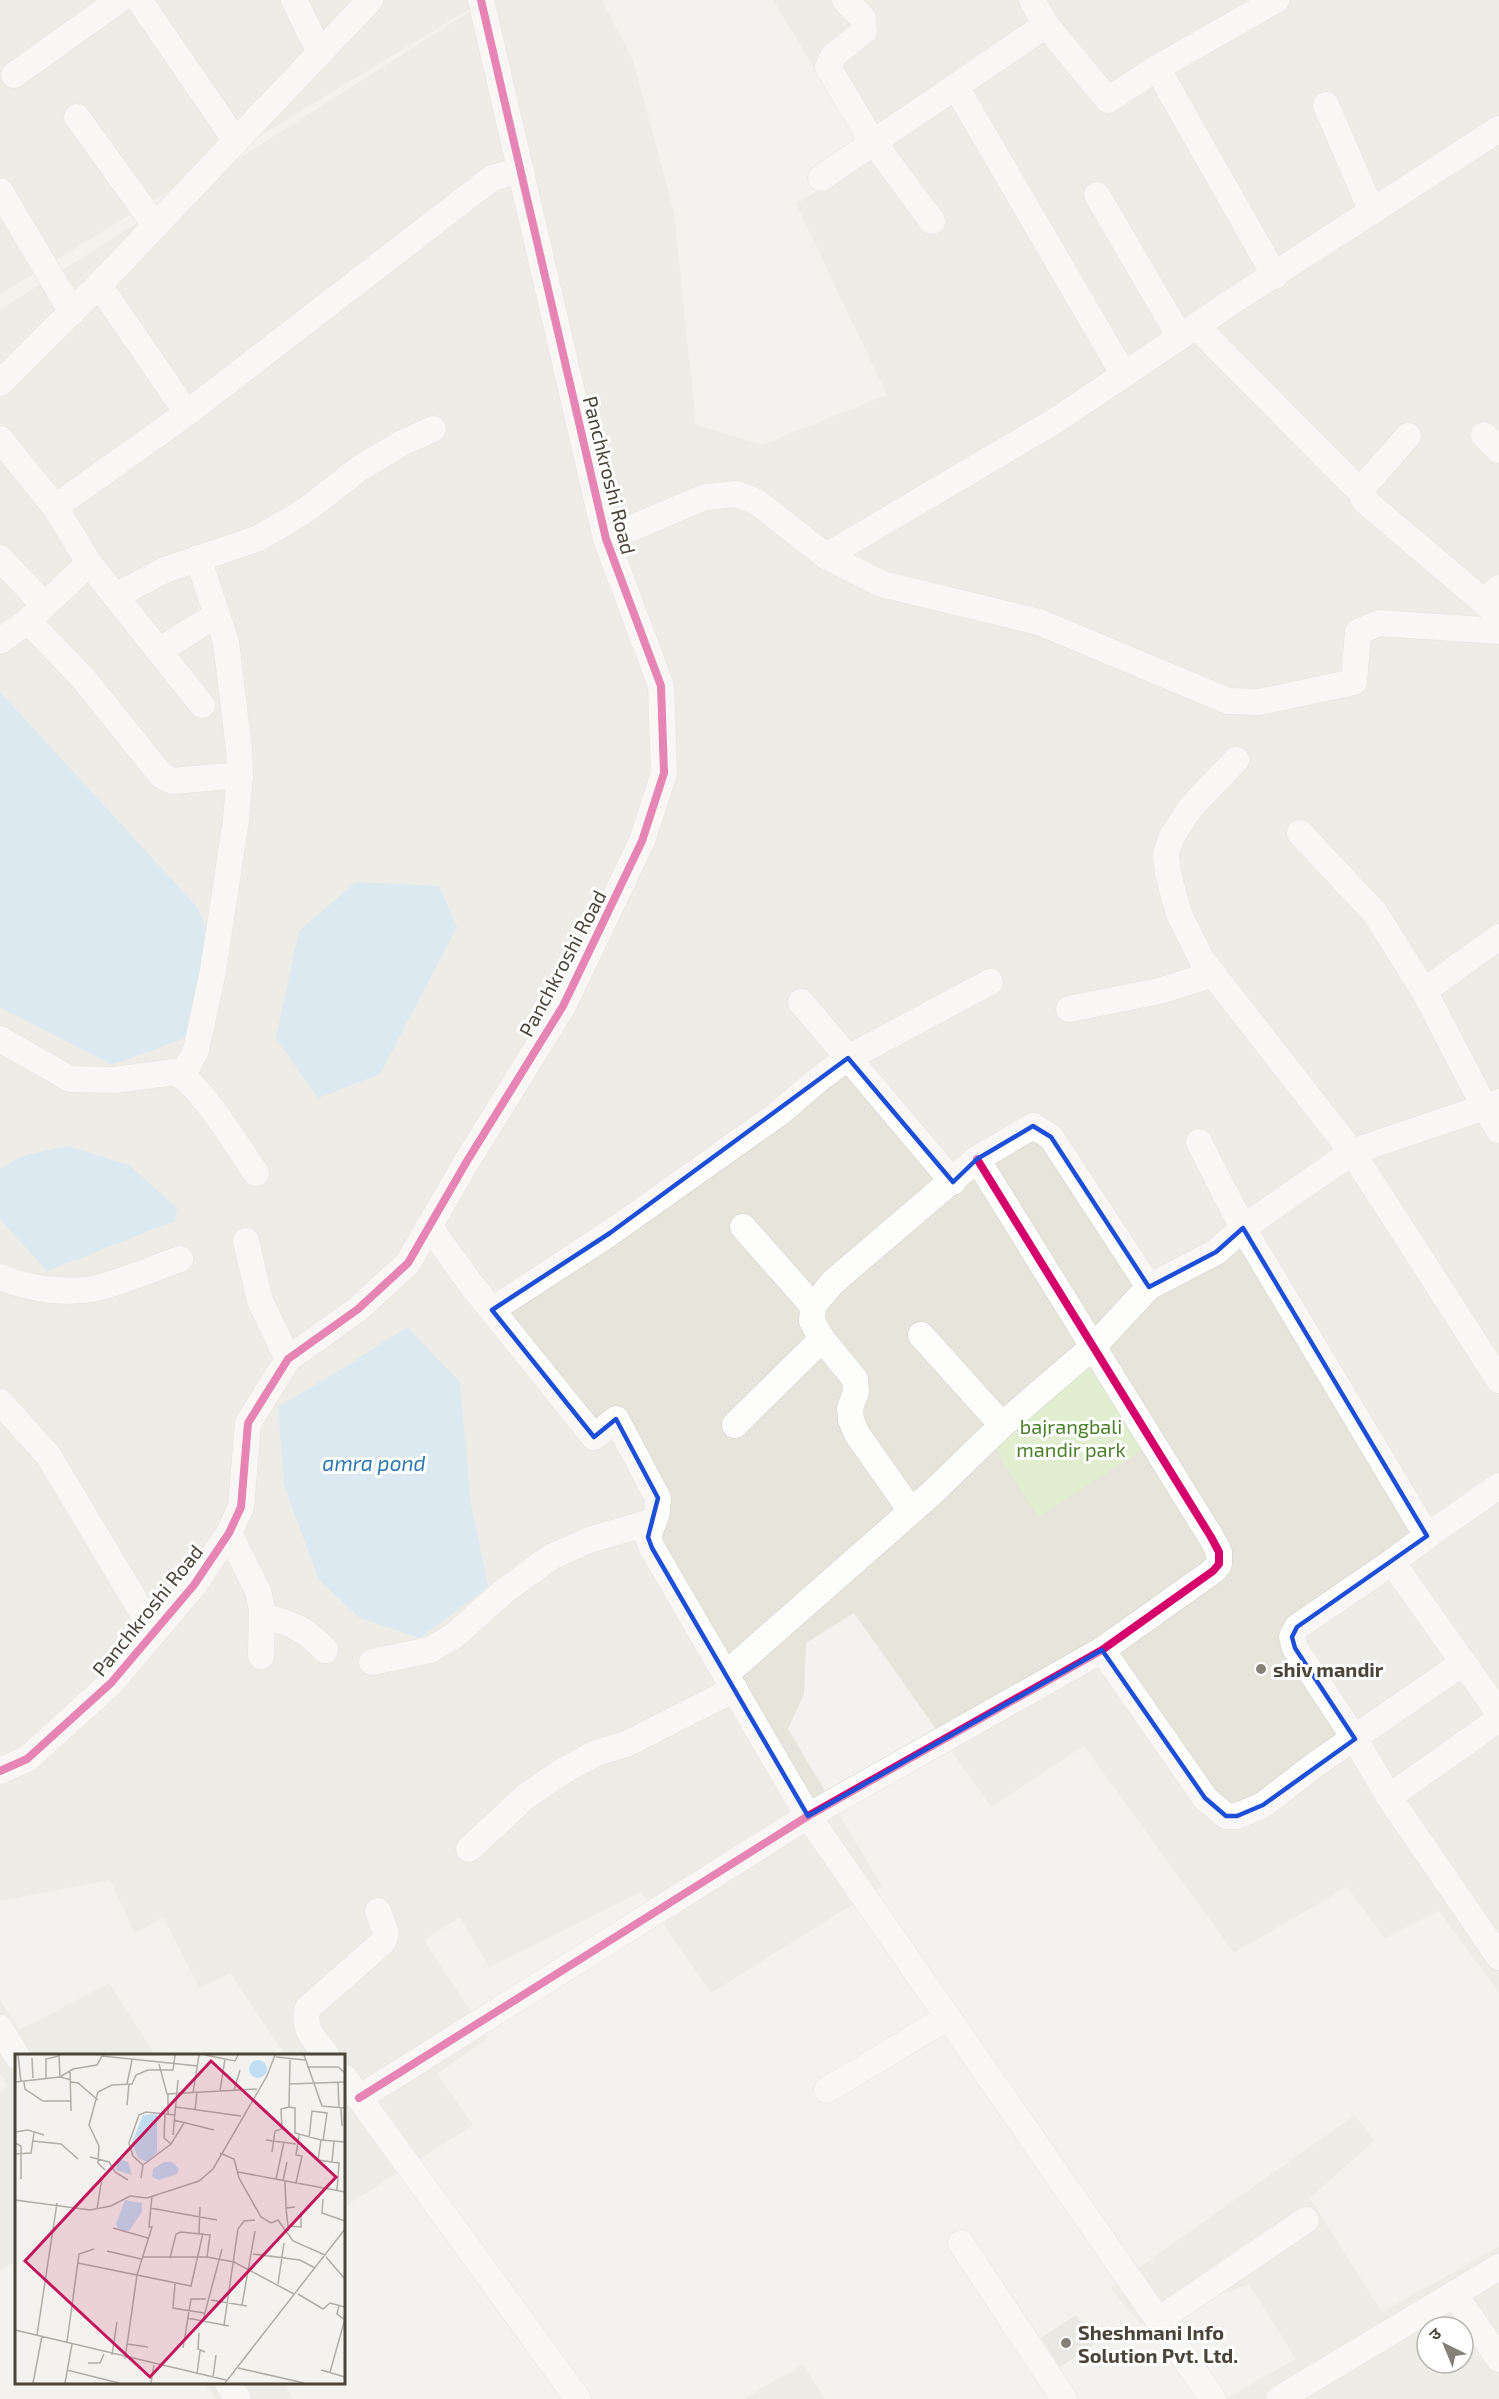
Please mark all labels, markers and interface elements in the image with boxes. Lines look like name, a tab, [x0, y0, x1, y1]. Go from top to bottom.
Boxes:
street label: Panchkroshi Road	[579, 393, 641, 557]
street label: Panchkroshi Road	[513, 886, 611, 1040]
park label: bajrangbali mandir park	[1016, 1414, 1126, 1461]
water label: amra pond	[322, 1450, 426, 1475]
street label: Panchkroshi Road	[87, 1539, 207, 1681]
place label: shiv mandir	[1273, 1657, 1384, 1681]
marker: shiv mandir	[1254, 1662, 1268, 1676]
inset map	[15, 2054, 345, 2384]
north arrow	[1415, 2315, 1475, 2375]
place label: Sheshmani Info Solution Pvt. Ltd.	[1078, 2320, 1238, 2367]
text: उ	[1425, 2323, 1445, 2344]
marker: Sheshmani Info Solution Pvt. Ltd.	[1059, 2336, 1073, 2350]

